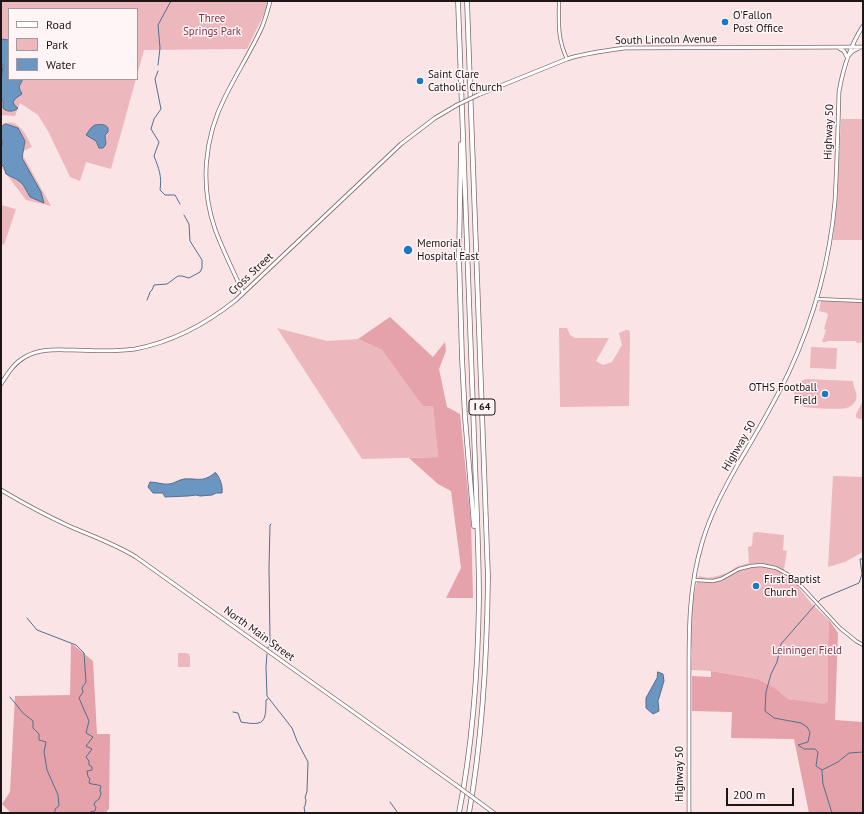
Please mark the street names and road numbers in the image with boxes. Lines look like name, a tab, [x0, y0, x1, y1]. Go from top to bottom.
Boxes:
street label: South Lincoln Avenue	[615, 33, 717, 47]
street label: Highway 50	[821, 104, 837, 160]
street label: Cross Street	[226, 250, 276, 298]
road number: I 64	[469, 399, 495, 415]
street label: Highway 50	[719, 419, 759, 473]
street label: North Main Street	[221, 604, 297, 664]
street label: Highway 50	[673, 746, 687, 802]

